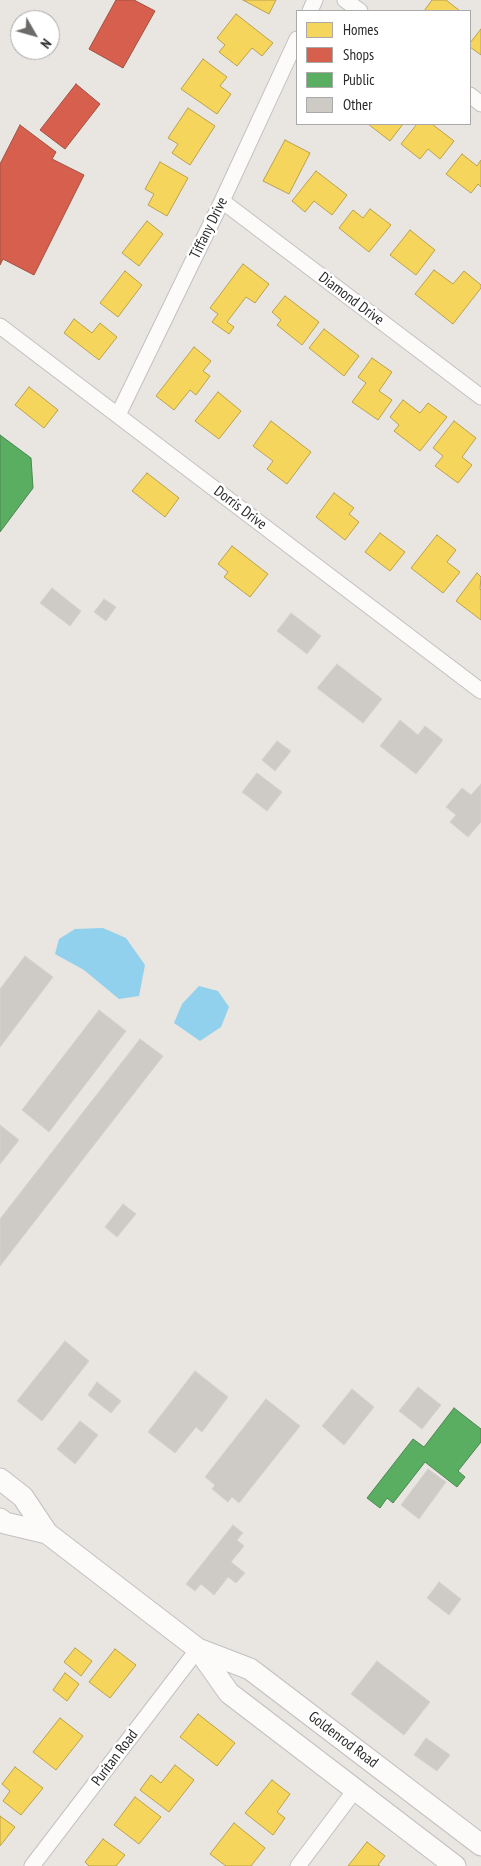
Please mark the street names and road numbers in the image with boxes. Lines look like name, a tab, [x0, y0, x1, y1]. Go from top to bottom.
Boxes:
street label: Tiffany Drive	[186, 194, 232, 262]
street label: Diamond Drive	[315, 269, 387, 329]
street label: Dorris Drive	[210, 482, 270, 534]
street label: Goldenrod Road	[305, 1708, 381, 1772]
street label: Puritan Road	[88, 1726, 142, 1790]

